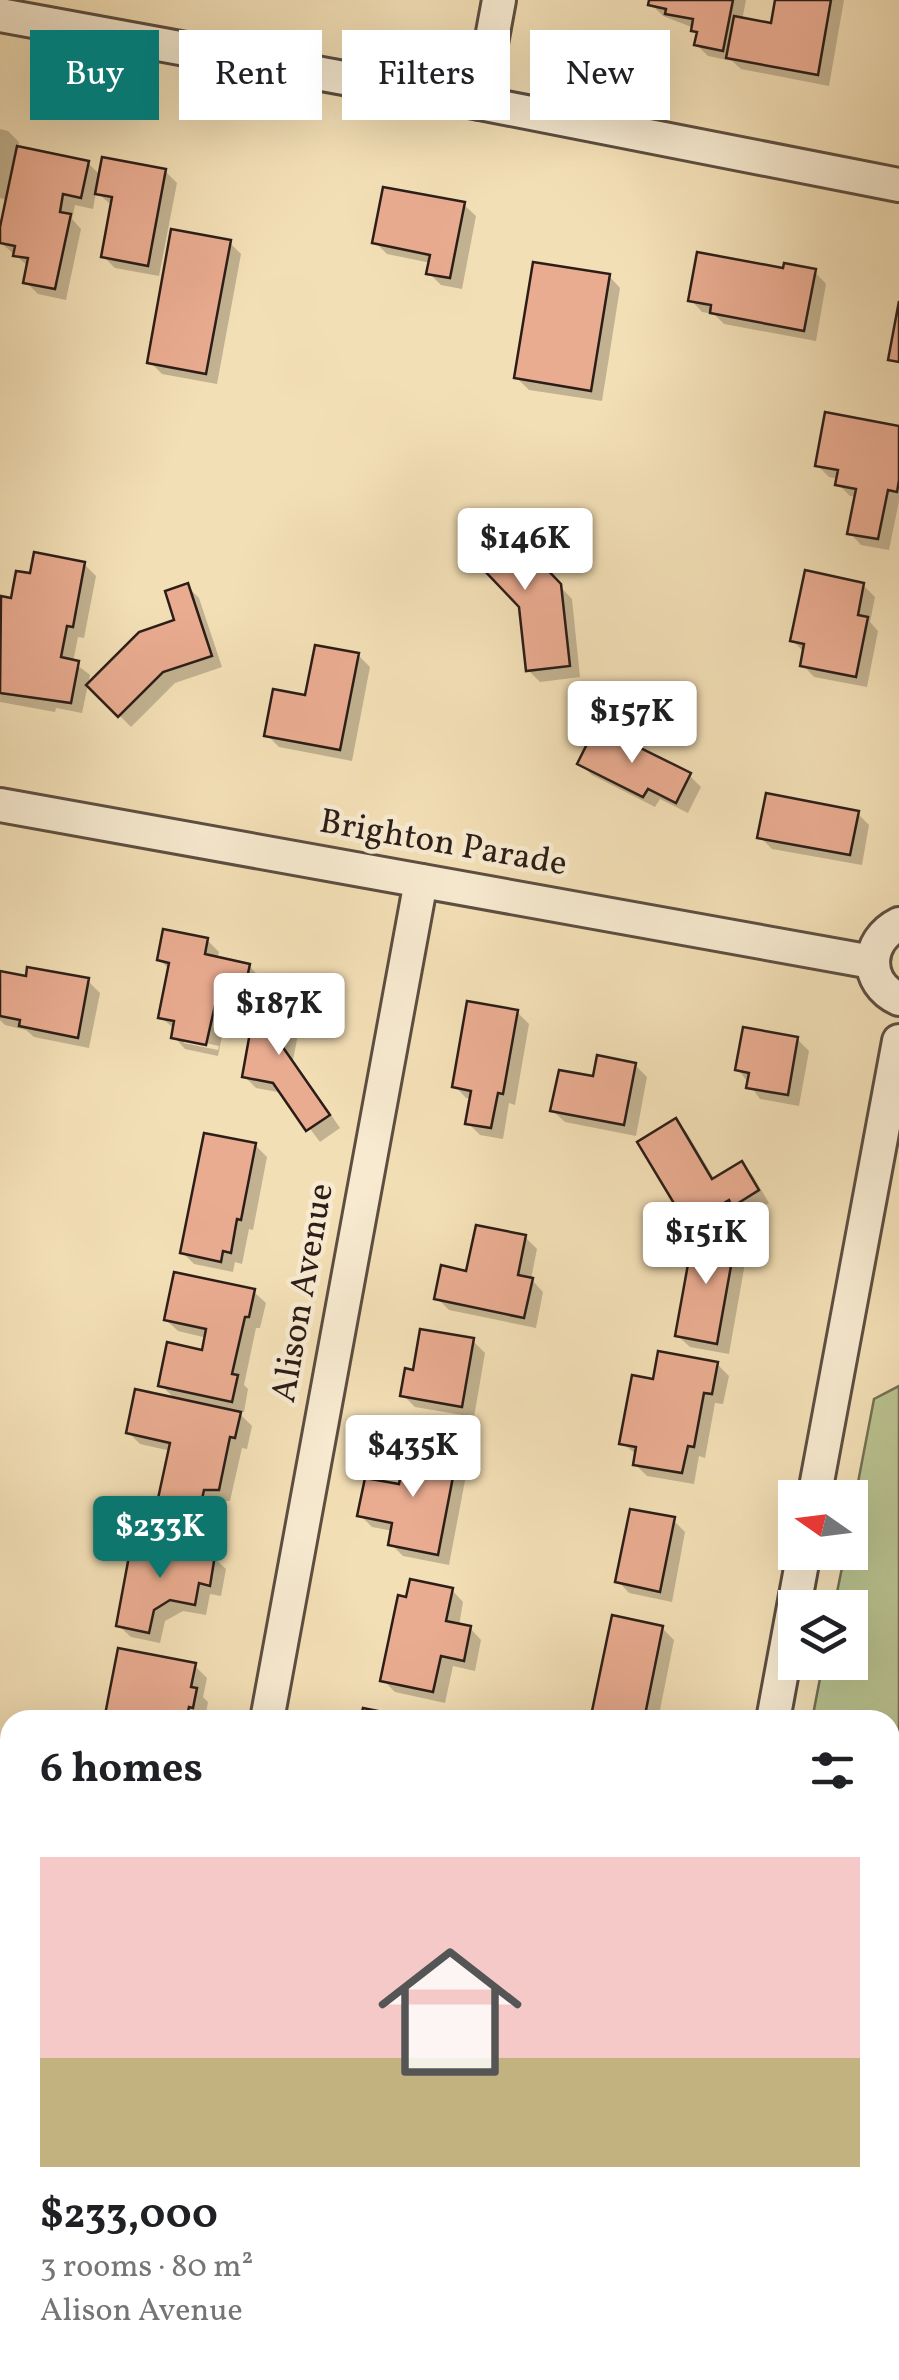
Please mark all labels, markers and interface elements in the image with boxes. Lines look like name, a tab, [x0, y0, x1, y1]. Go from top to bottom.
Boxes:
chip: Buy	[30, 30, 159, 120]
chip: Rent	[179, 30, 322, 120]
chip: Filters	[342, 30, 510, 120]
chip: New	[530, 30, 670, 120]
pin: $146K	[455, 508, 595, 593]
text: $146K	[480, 518, 570, 562]
pin: $157K	[562, 681, 702, 766]
text: $157K	[590, 691, 674, 735]
street label: Brighton Parade	[316, 799, 570, 889]
pin: $187K	[209, 973, 349, 1058]
text: $187K	[236, 983, 322, 1027]
street label: Alison Avenue	[261, 1180, 347, 1406]
pin: $151K	[636, 1202, 776, 1287]
text: $151K	[665, 1212, 747, 1256]
pin: $435K	[343, 1415, 483, 1500]
text: $435K	[367, 1425, 459, 1469]
north arrow	[778, 1480, 868, 1570]
map controls	[778, 1480, 868, 1680]
pin: $233K	[90, 1496, 230, 1581]
text: $233K	[115, 1506, 205, 1550]
button: layers	[778, 1590, 868, 1680]
text: 6 homes	[40, 1741, 203, 1800]
icon: filters	[805, 1743, 860, 1798]
icon: home	[360, 1922, 540, 2102]
text: $233,000	[40, 2187, 218, 2246]
text: 3 rooms · 80 m²	[40, 2246, 253, 2290]
text: Alison Avenue	[40, 2290, 243, 2334]

